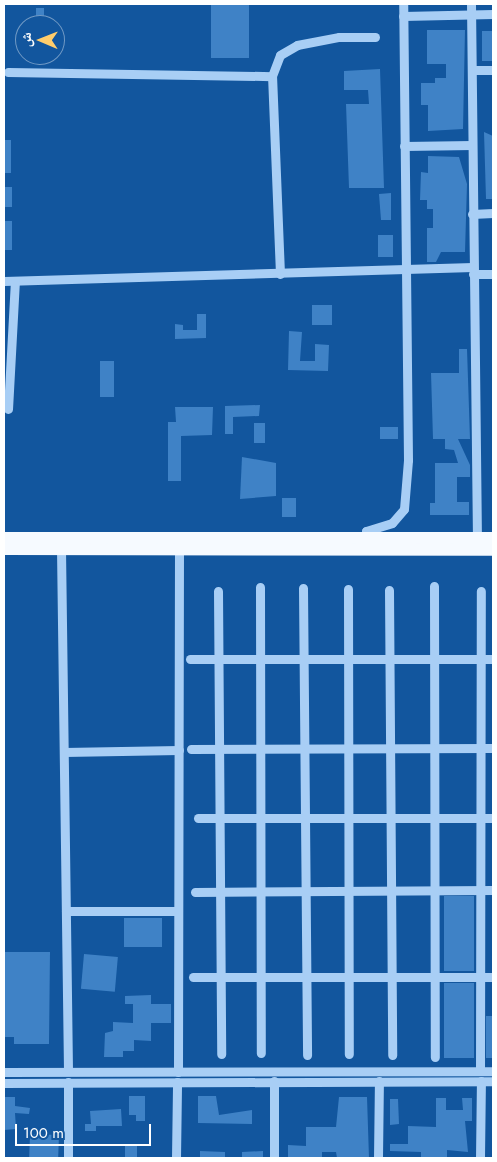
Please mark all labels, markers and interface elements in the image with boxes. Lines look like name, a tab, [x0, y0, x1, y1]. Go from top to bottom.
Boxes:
north arrow	[15, 15, 65, 65]
text: ش	[16, 32, 36, 47]
scale bar	[18, 1114, 154, 1146]
text: 100 m	[23, 1122, 64, 1144]

